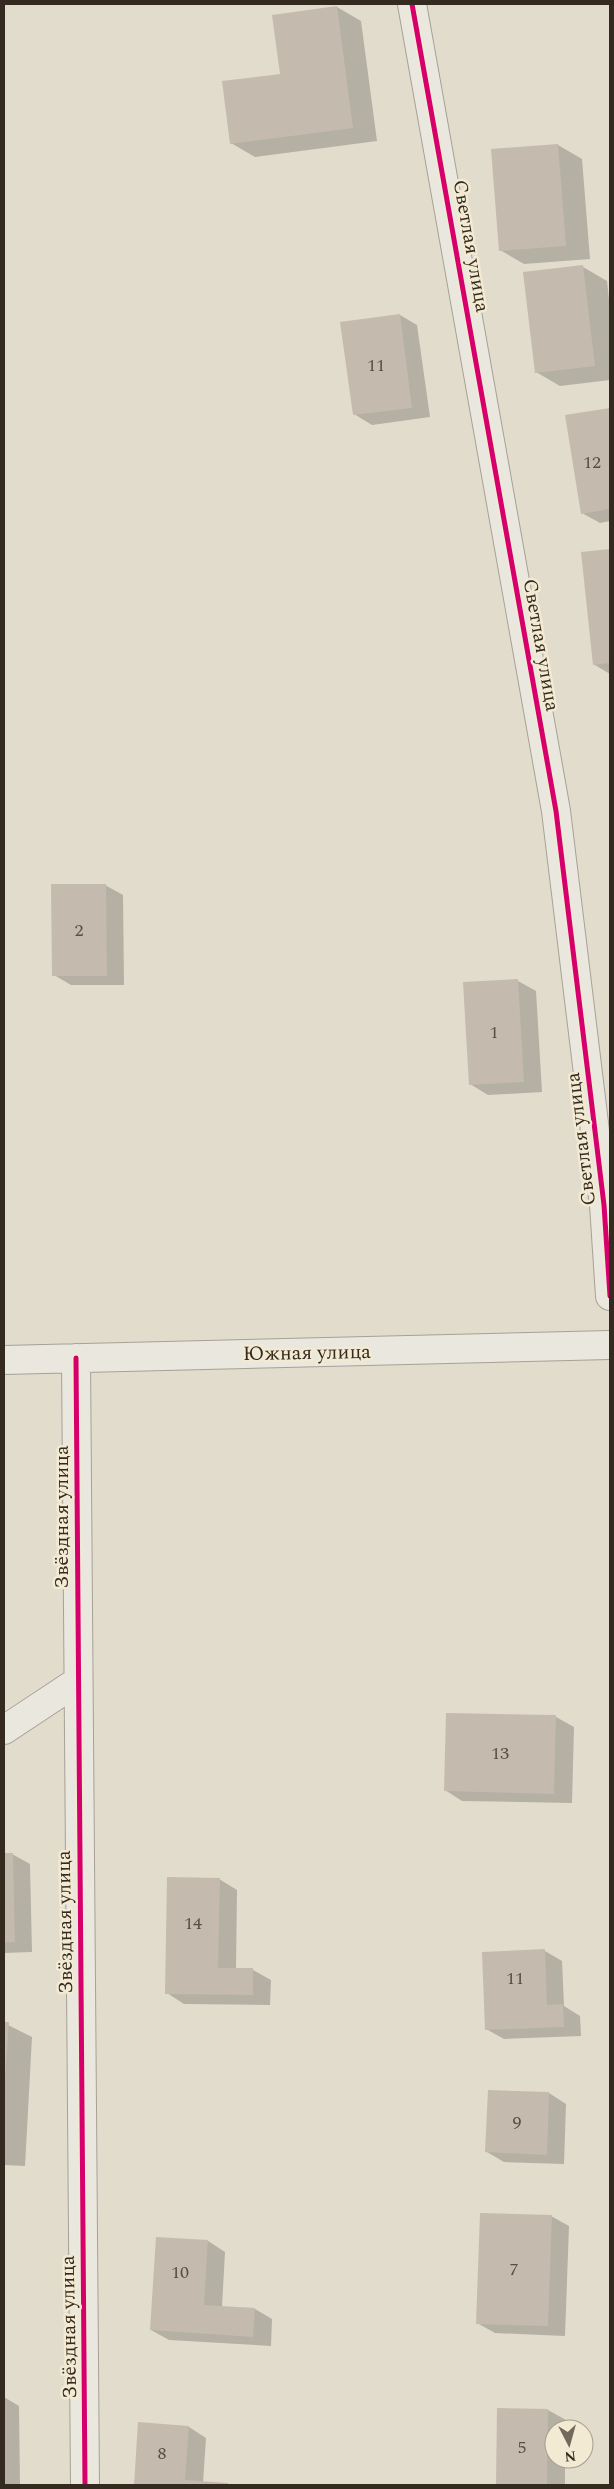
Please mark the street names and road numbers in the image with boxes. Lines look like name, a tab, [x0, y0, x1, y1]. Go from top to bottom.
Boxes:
street label: Светлая улица	[445, 177, 497, 315]
street label: Светлая улица	[515, 576, 567, 714]
street label: Светлая улица	[558, 1070, 604, 1207]
street label: Южная улица	[243, 1337, 372, 1369]
street label: Звёздная улица	[47, 1445, 77, 1589]
street label: Звёздная улица	[49, 1850, 81, 1994]
street label: Звёздная улица	[53, 2255, 85, 2399]

